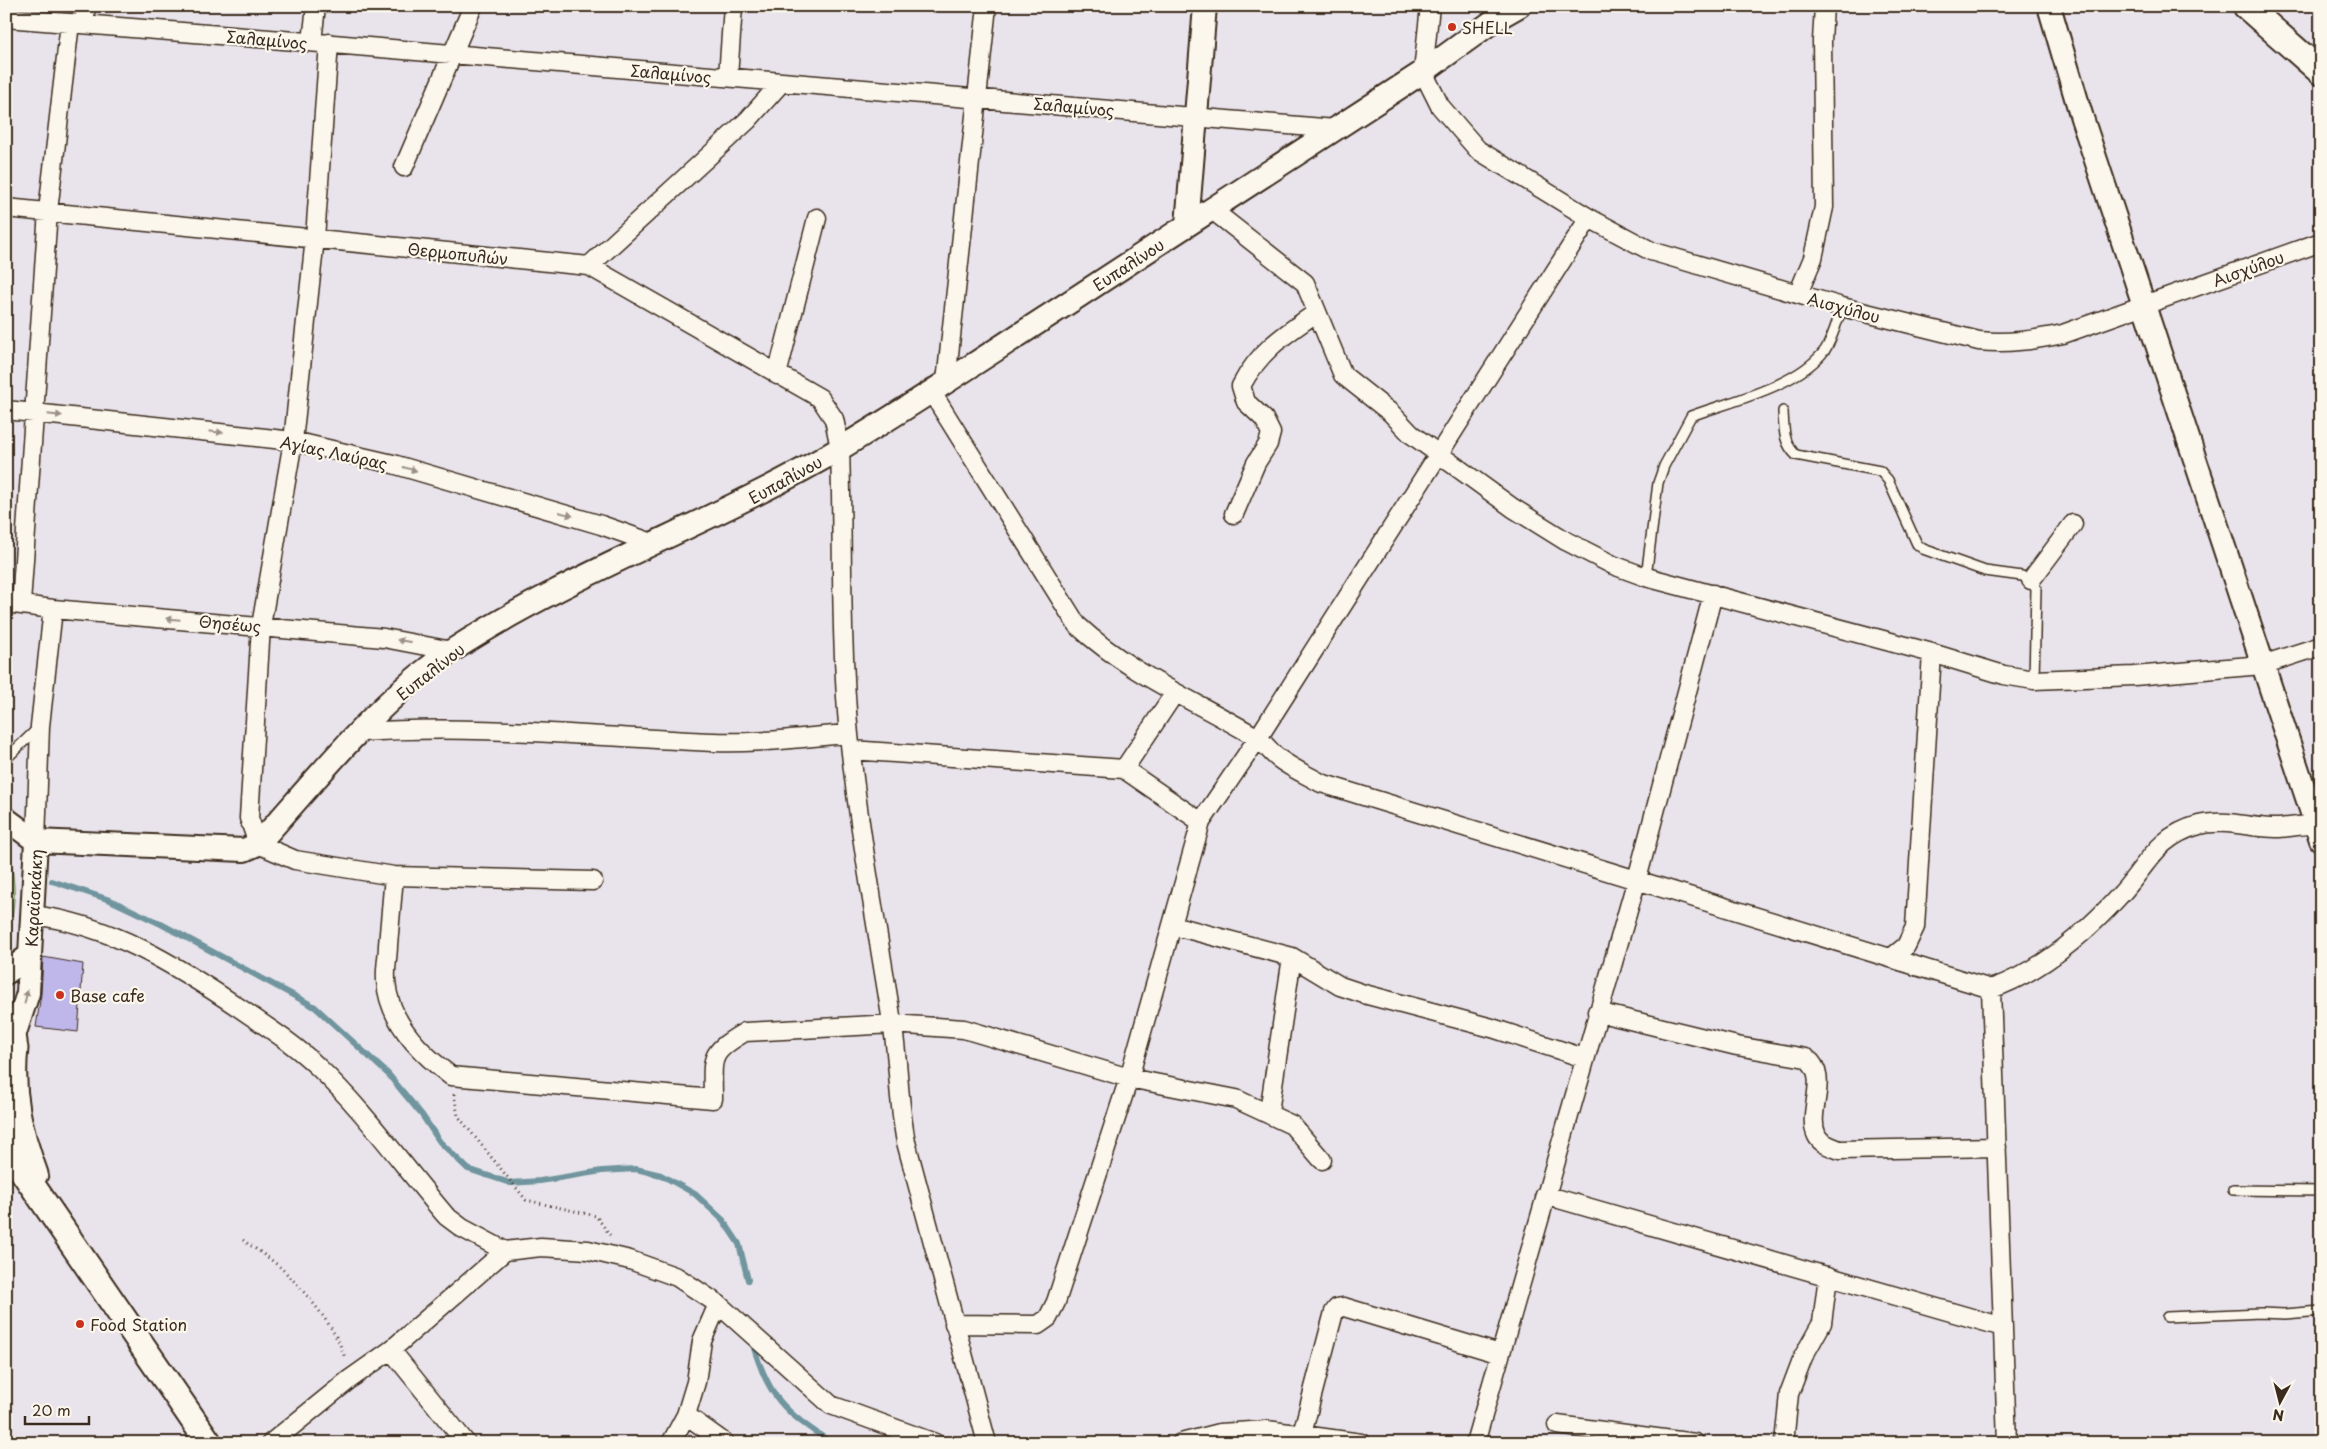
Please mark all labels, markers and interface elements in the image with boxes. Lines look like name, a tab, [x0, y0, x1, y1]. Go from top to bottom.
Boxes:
place label: SHELL	[1462, 15, 1513, 39]
marker: SHELL	[1446, 21, 1458, 33]
street label: Σαλαμίνος	[226, 24, 308, 54]
street label: Σαλαμίνος	[630, 58, 712, 88]
street label: Σαλαμίνος	[1033, 91, 1115, 121]
street label: Ευπαλίνου	[1088, 232, 1168, 296]
street label: Θερμοπυλών	[407, 236, 509, 270]
street label: Αισχύλου	[2209, 244, 2287, 292]
street label: Αισχύλου	[1805, 286, 1883, 328]
one-way arrow	[47, 412, 63, 420]
one-way arrow	[209, 429, 225, 437]
street label: Αγίας Λαύρας	[278, 429, 390, 475]
street label: Ευπαλίνου	[744, 449, 826, 509]
one-way arrow	[402, 465, 417, 473]
one-way arrow	[559, 511, 574, 519]
street label: Θησέως	[198, 608, 262, 638]
one-way arrow	[165, 614, 181, 622]
street label: Ευπαλίνου	[391, 637, 469, 705]
one-way arrow	[396, 637, 412, 645]
street label: Καραϊσκάκη	[18, 849, 48, 947]
place label: Base cafe	[70, 983, 145, 1007]
one-way arrow	[23, 988, 31, 1004]
marker: Base cafe	[54, 989, 66, 1001]
place label: Food Station	[90, 1312, 187, 1336]
marker: Food Station	[74, 1318, 86, 1330]
north arrow	[2254, 1376, 2304, 1426]
scale bar	[25, 1394, 89, 1426]
text: 20 m	[32, 1398, 71, 1421]
text: N	[2272, 1404, 2285, 1426]

